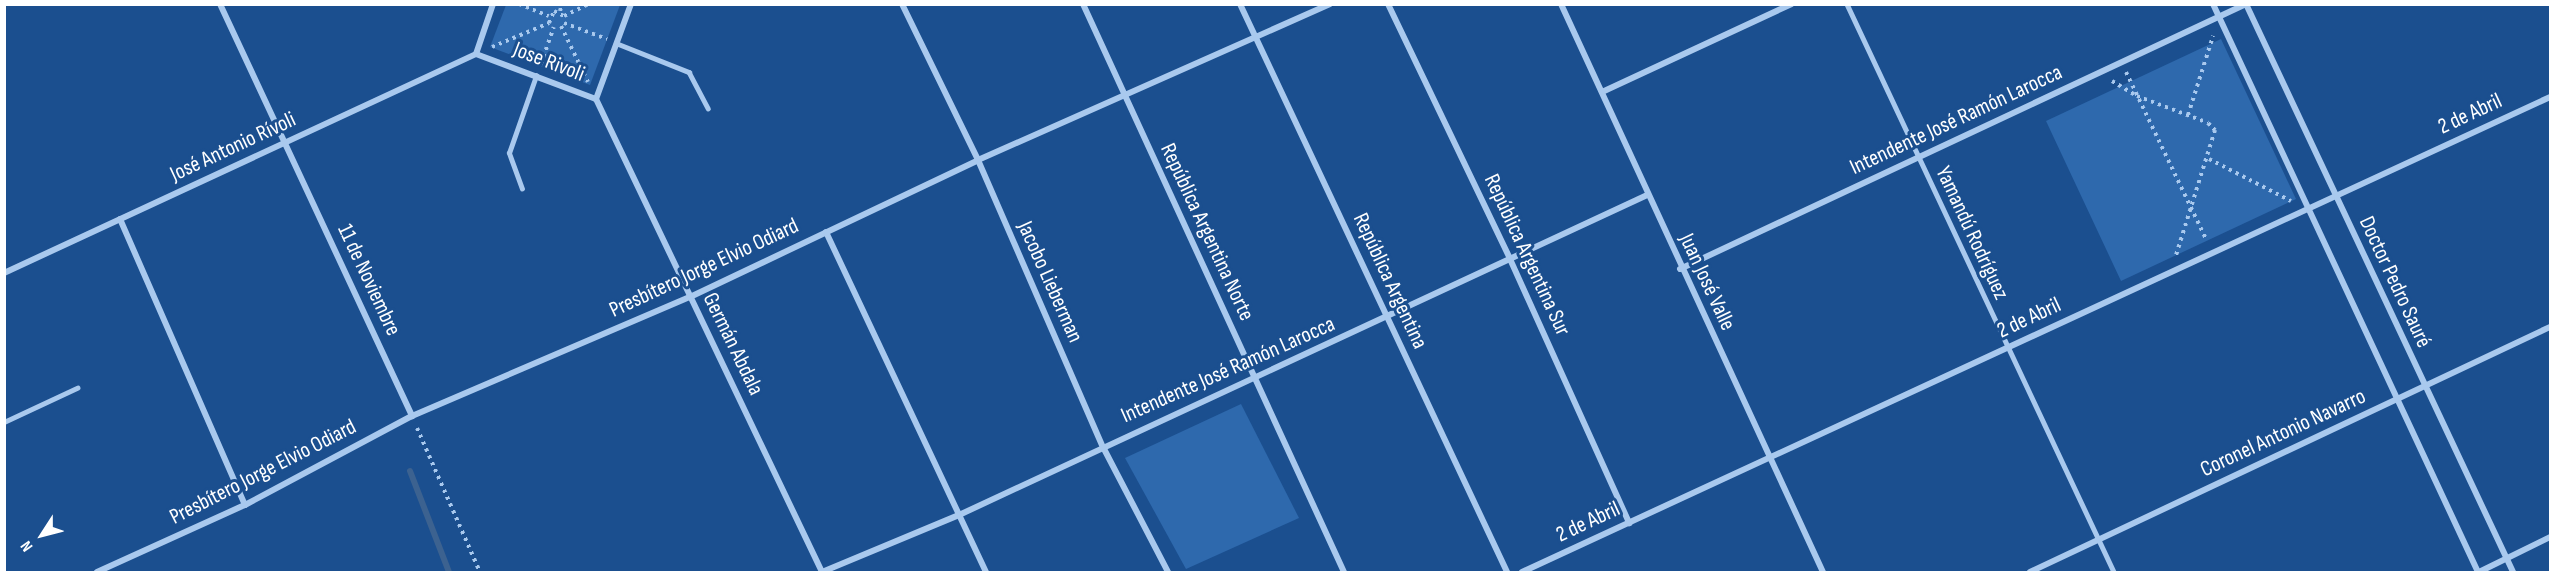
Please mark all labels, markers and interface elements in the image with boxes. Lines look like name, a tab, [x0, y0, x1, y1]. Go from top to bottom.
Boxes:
street label: Jose Rivoli	[510, 36, 588, 88]
street label: Intendente José Ramón Larocca	[1846, 59, 2066, 181]
street label: 2 de Abril	[2434, 88, 2506, 140]
street label: José Antonio Rívoli	[166, 106, 300, 188]
street label: República Argentina Norte	[1154, 139, 1260, 325]
street label: Yamandú Rodríguez	[1930, 162, 2014, 304]
street label: República Argentina Sur	[1478, 170, 1576, 340]
street label: República Argentina	[1347, 209, 1433, 353]
street label: Doctor Pedro Sauré	[2353, 212, 2437, 352]
street label: Presbítero Jorge Elvio Odiard	[605, 213, 803, 323]
street label: Jacobo Lieberman	[1012, 217, 1088, 347]
street label: 11 de Noviembre	[332, 220, 406, 340]
street label: Juan José Valle	[1673, 229, 1741, 335]
street label: Germán Abdala	[697, 288, 769, 400]
street label: 2 de Abril	[1993, 292, 2065, 344]
street label: Intendente José Ramón Larocca	[1117, 311, 1339, 429]
street label: Coronel Antonio Navarro	[2196, 383, 2370, 483]
street label: Presbítero Jorge Elvio Odiard	[165, 414, 361, 530]
street label: 2 de Abril	[1552, 496, 1624, 548]
north arrow	[12, 505, 72, 565]
text: N	[17, 537, 37, 555]

